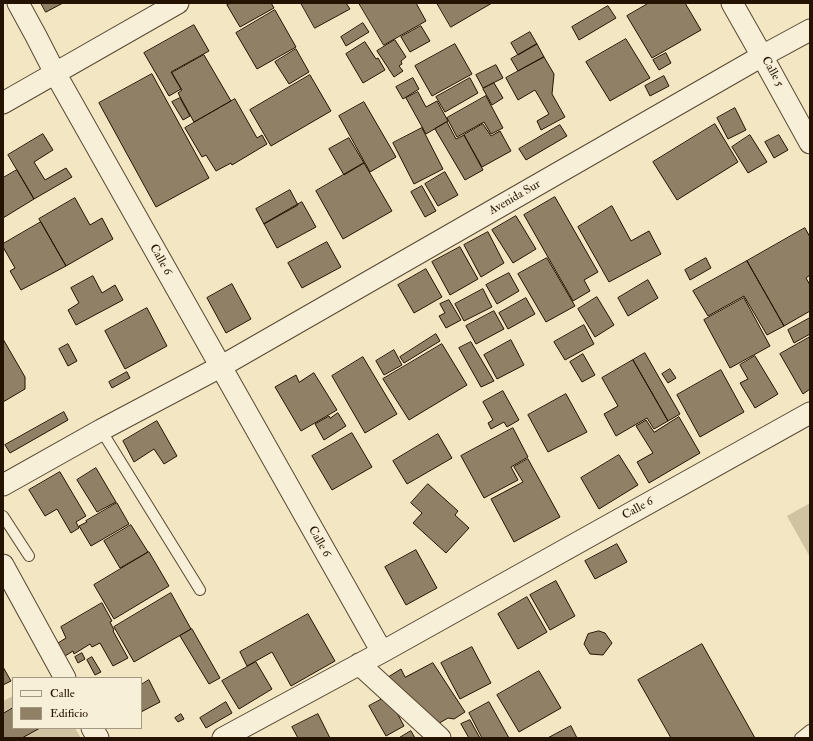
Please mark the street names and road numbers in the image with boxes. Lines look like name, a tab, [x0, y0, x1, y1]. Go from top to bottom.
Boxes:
street label: Calle 5	[758, 54, 786, 90]
street label: Avenida Sur	[487, 177, 543, 219]
street label: Calle 6	[146, 242, 174, 278]
street label: Calle 6	[620, 495, 656, 523]
street label: Calle 6	[304, 524, 334, 560]

